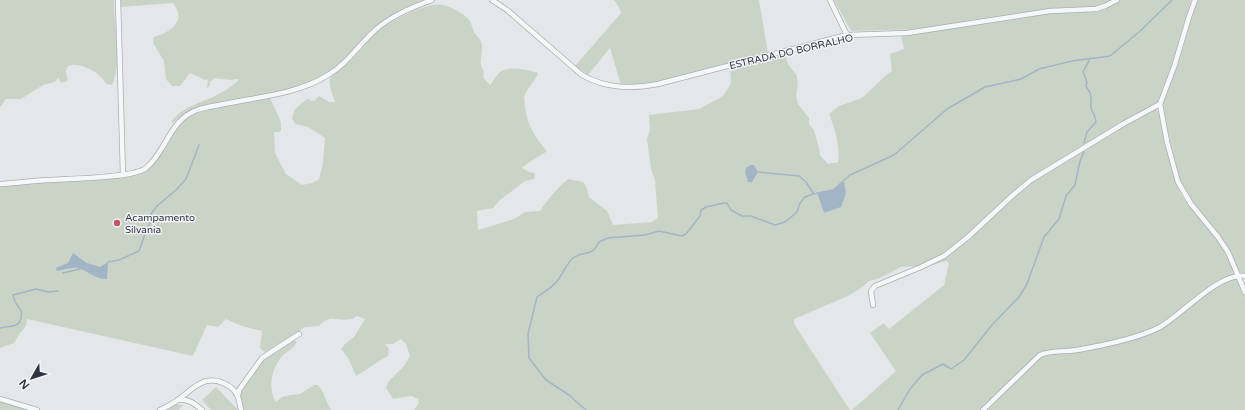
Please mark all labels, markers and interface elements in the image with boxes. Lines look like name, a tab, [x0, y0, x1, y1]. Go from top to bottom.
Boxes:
street label: ESTRADA DO BORRALHO	[728, 32, 854, 72]
place label: Acampamento Silvania	[125, 212, 195, 236]
marker: Acampamento Silvania	[112, 218, 122, 228]
north arrow	[12, 358, 52, 398]
text: N	[17, 376, 32, 392]

